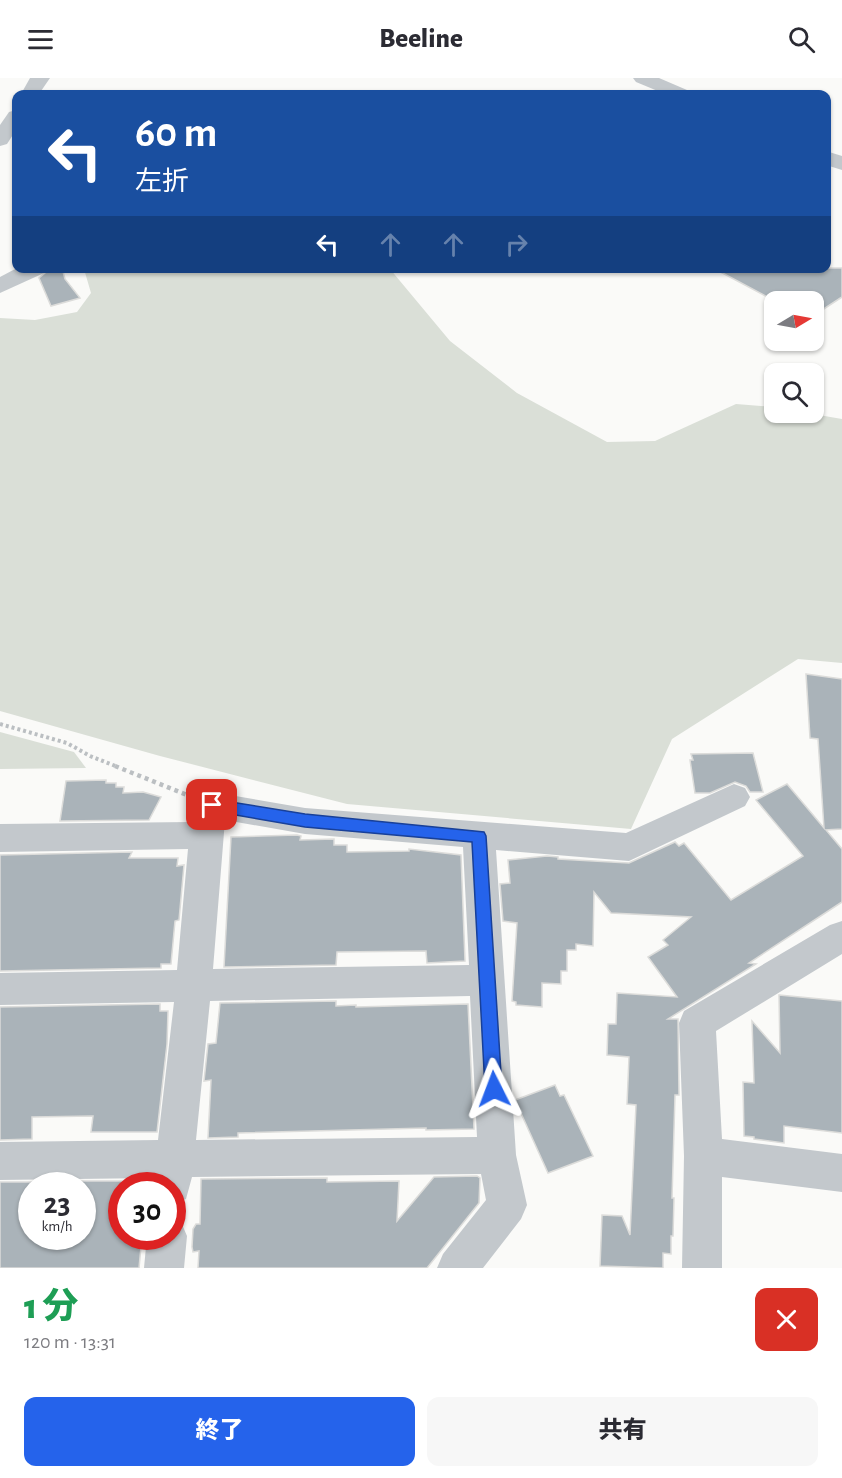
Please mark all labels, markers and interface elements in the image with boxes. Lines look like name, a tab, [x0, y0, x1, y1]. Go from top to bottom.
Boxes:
icon: menu	[24, 23, 57, 56]
icon: search	[785, 23, 818, 56]
text: Beeline	[379, 25, 463, 52]
text: 60 m	[135, 112, 217, 154]
icon: left	[36, 114, 114, 192]
text: 左折	[135, 168, 189, 195]
icon: left	[311, 228, 344, 261]
icon: ahead	[374, 228, 407, 261]
icon: ahead	[437, 228, 470, 261]
icon: right	[500, 228, 533, 261]
north arrow	[764, 291, 824, 351]
map controls	[764, 291, 824, 423]
button: search	[764, 363, 824, 423]
pin	[186, 779, 237, 830]
icon: arrive	[195, 788, 228, 821]
position arrow	[462, 1057, 526, 1121]
speed limit sign: 30	[108, 1172, 186, 1250]
text: 23	[43, 1189, 71, 1219]
text: km/h	[42, 1219, 72, 1234]
button: close	[755, 1288, 818, 1351]
text: 1 分	[24, 1289, 78, 1325]
text: 120 m · 13:31	[24, 1332, 116, 1352]
button: 終了	[24, 1397, 415, 1466]
button: 共有	[427, 1397, 818, 1466]

